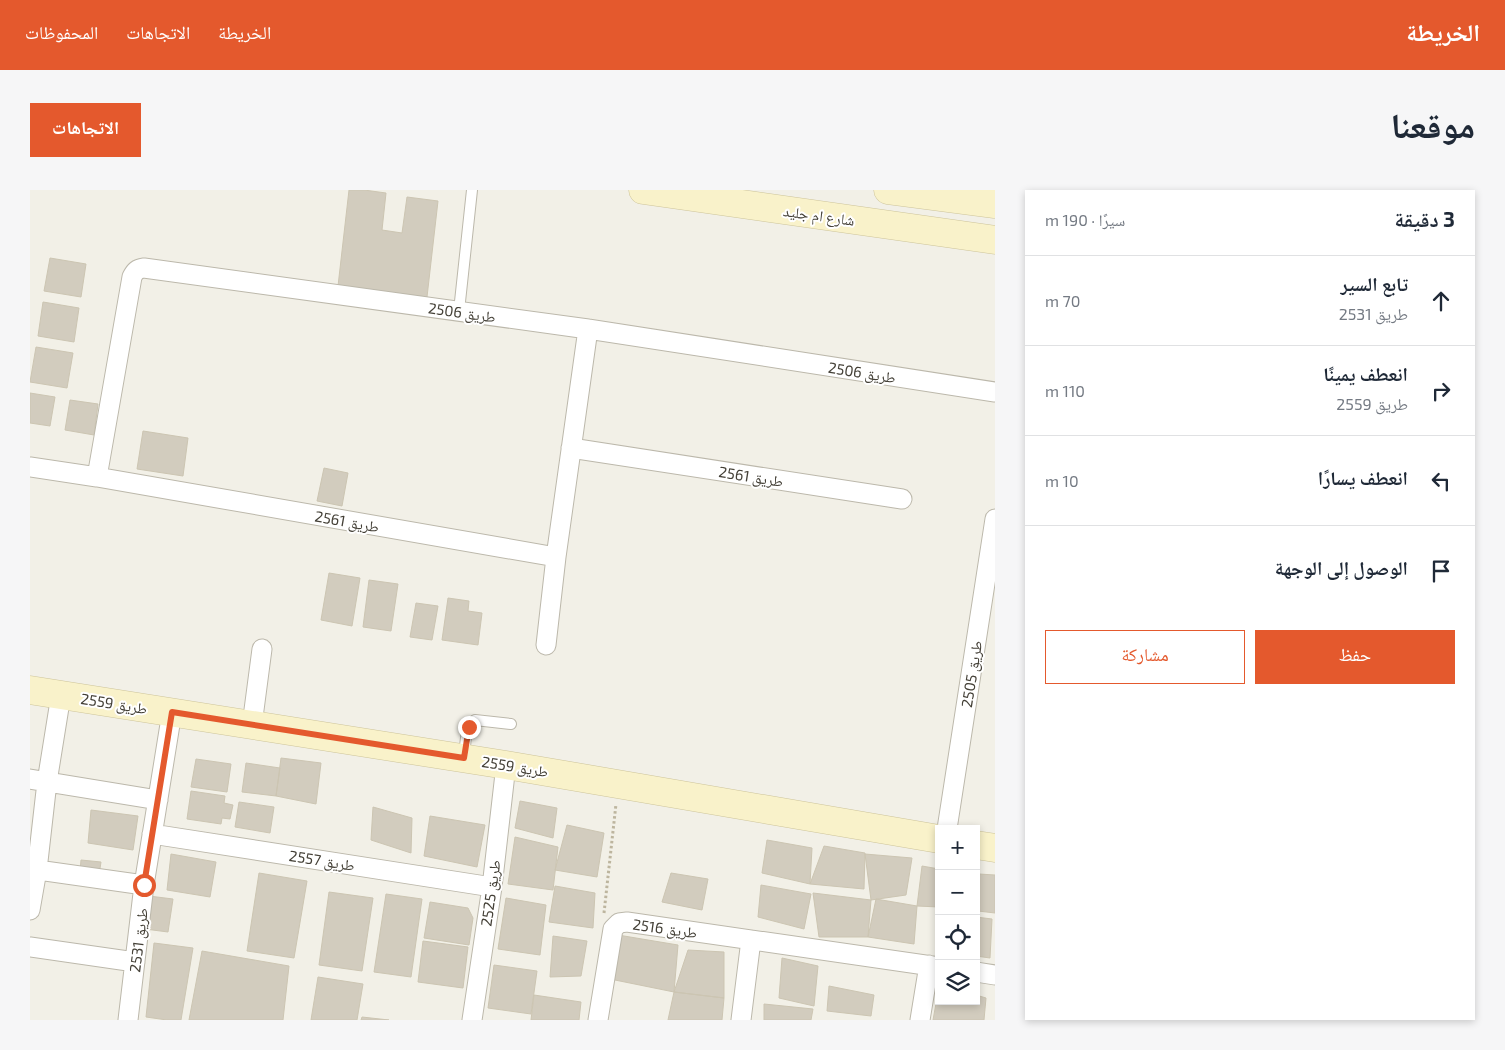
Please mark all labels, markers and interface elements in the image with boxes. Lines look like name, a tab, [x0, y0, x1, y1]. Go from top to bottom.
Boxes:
text: الخريطة	[1406, 17, 1480, 46]
text: المحفوظات	[25, 21, 98, 43]
text: الاتجاهات	[126, 21, 190, 43]
text: الخريطة	[218, 21, 271, 43]
button: الاتجاهات	[30, 103, 141, 157]
text: موقعنا	[1390, 103, 1475, 145]
street label: شارع ام جليد	[782, 201, 856, 231]
text: 3 دقيقة	[1394, 206, 1455, 231]
text: سيرًا · 190 m	[1045, 210, 1125, 229]
text: تابع السير	[1341, 272, 1408, 295]
icon: ahead	[1427, 287, 1455, 315]
text: 70 m	[1045, 291, 1080, 310]
street label: طريق 2506	[427, 298, 497, 328]
text: طريق 2531	[1339, 304, 1408, 323]
street label: طريق 2506	[827, 358, 897, 388]
text: انعطف يمينًا	[1323, 362, 1408, 385]
icon: right	[1427, 377, 1455, 405]
text: 110 m	[1045, 381, 1085, 400]
text: طريق 2559	[1336, 394, 1408, 413]
street label: طريق 2561	[717, 462, 785, 492]
text: انعطف يسارًا	[1318, 466, 1408, 489]
icon: left	[1427, 467, 1455, 495]
text: 10 m	[1045, 471, 1079, 490]
street label: طريق 2561	[313, 506, 381, 538]
text: الوصول إلى الوجهة	[1275, 556, 1408, 579]
icon: arrive	[1427, 557, 1455, 585]
button: مشاركة	[1045, 630, 1245, 684]
button: حفظ	[1255, 630, 1455, 684]
street label: طريق 2505	[957, 639, 987, 709]
street label: طريق 2559	[79, 689, 149, 719]
route end	[458, 716, 481, 739]
street label: طريق 2559	[480, 752, 550, 782]
map controls	[935, 825, 980, 1005]
button: +	[935, 825, 980, 870]
street label: طريق 2557	[288, 846, 356, 876]
street label: طريق 2525	[476, 858, 506, 928]
button: −	[935, 870, 980, 915]
route start	[133, 874, 156, 897]
street label: طريق 2531	[125, 907, 153, 974]
street label: طريق 2516	[631, 915, 699, 943]
button: locate	[935, 915, 980, 960]
button: layers	[935, 960, 980, 1005]

